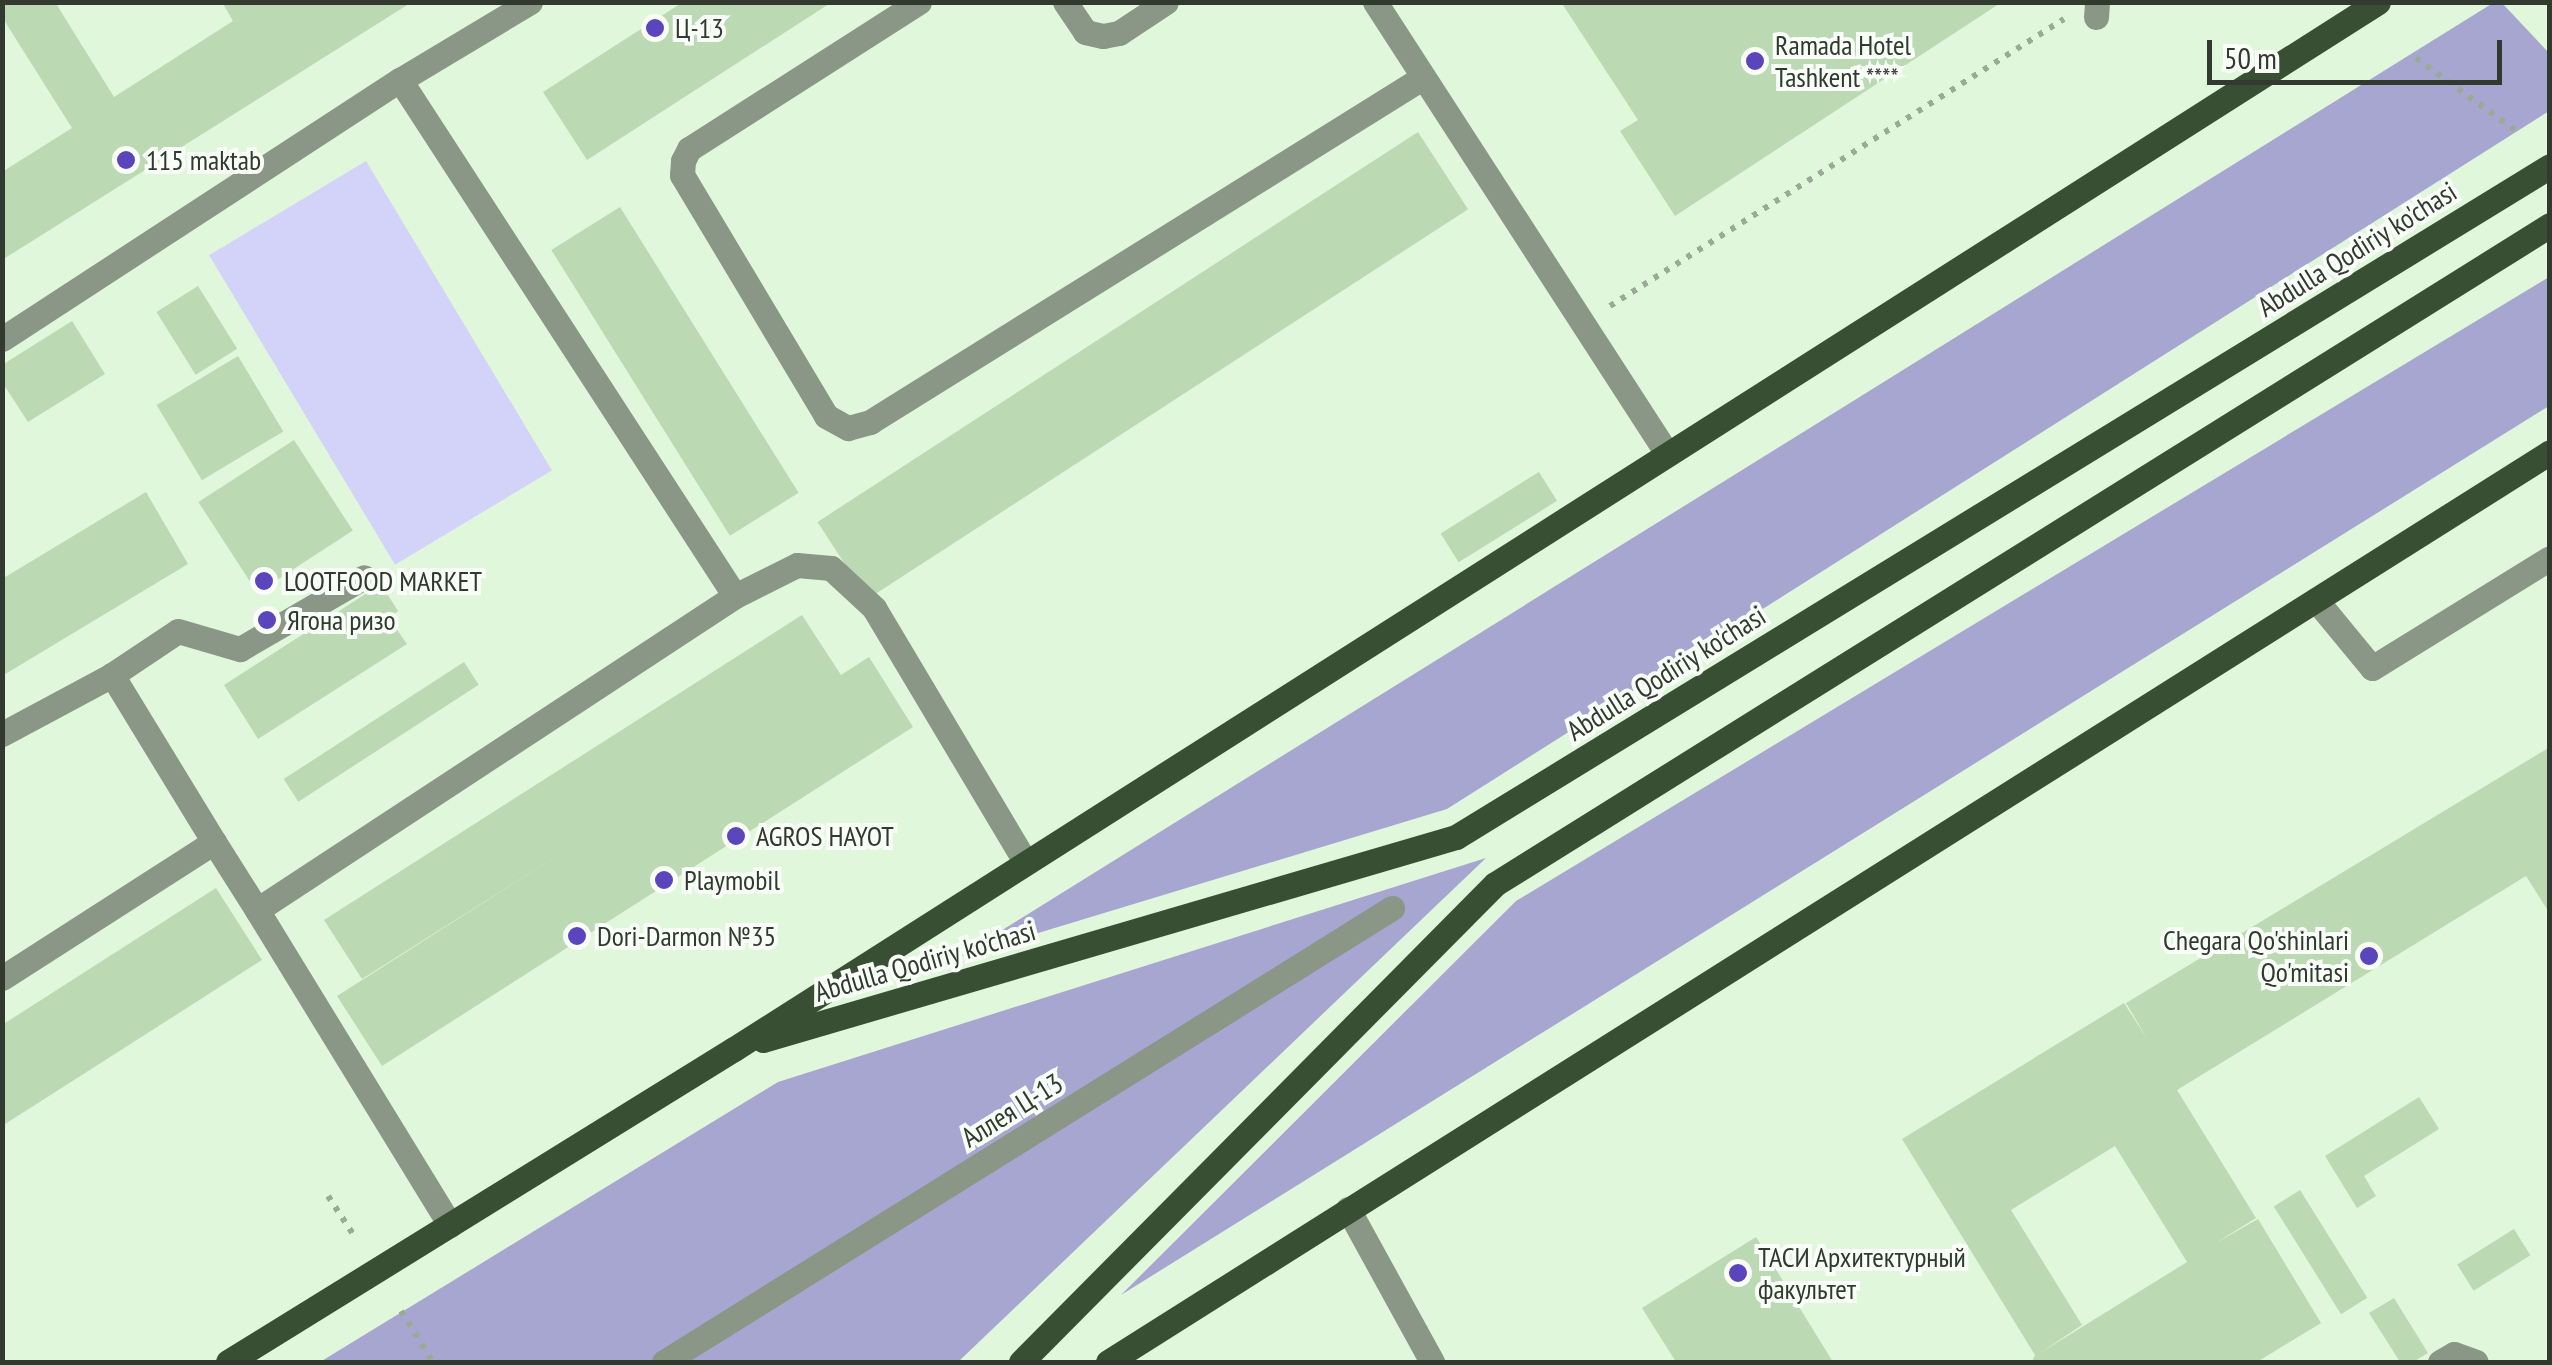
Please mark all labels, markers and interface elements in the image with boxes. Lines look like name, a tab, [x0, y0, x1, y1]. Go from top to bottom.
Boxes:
place label: Ц-13	[675, 11, 724, 45]
marker: Ц-13	[644, 17, 666, 39]
scale bar	[2212, 20, 2507, 82]
place label: Ramada Hotel Tashkent ****	[1775, 28, 1911, 94]
text: 50 m	[2224, 38, 2277, 77]
marker: Ramada Hotel Tashkent ****	[1744, 50, 1766, 72]
place label: 115 maktab	[146, 143, 261, 177]
marker: 115 maktab	[115, 149, 137, 171]
street label: Abdulla Qodiriy ko'chasi	[2251, 174, 2463, 324]
place label: LOOTFOOD MARKET	[284, 564, 482, 598]
marker: LOOTFOOD MARKET	[253, 570, 275, 592]
street label: Abdulla Qodiriy ko'chasi	[1560, 598, 1772, 748]
place label: Ягона ризо	[287, 603, 396, 637]
marker: Ягона ризо	[256, 609, 278, 631]
place label: AGROS HAYOT	[756, 819, 894, 853]
marker: AGROS HAYOT	[725, 825, 747, 847]
place label: Playmobil	[684, 863, 780, 897]
marker: Playmobil	[653, 869, 675, 891]
street label: Abdulla Qodiriy ko'chasi	[810, 913, 1040, 1009]
place label: Dori-Darmon №35	[597, 919, 776, 953]
place label: Chegara Qo'shinlari Qo'mitasi	[2163, 923, 2349, 989]
marker: Dori-Darmon №35	[566, 925, 588, 947]
marker: Chegara Qo'shinlari Qo'mitasi	[2358, 945, 2380, 967]
street label: Аллея Ц-13	[955, 1066, 1069, 1154]
place label: ТАСИ Архитектурный факультет	[1758, 1240, 1967, 1306]
marker: ТАСИ Архитектурный факультет	[1727, 1262, 1749, 1284]

